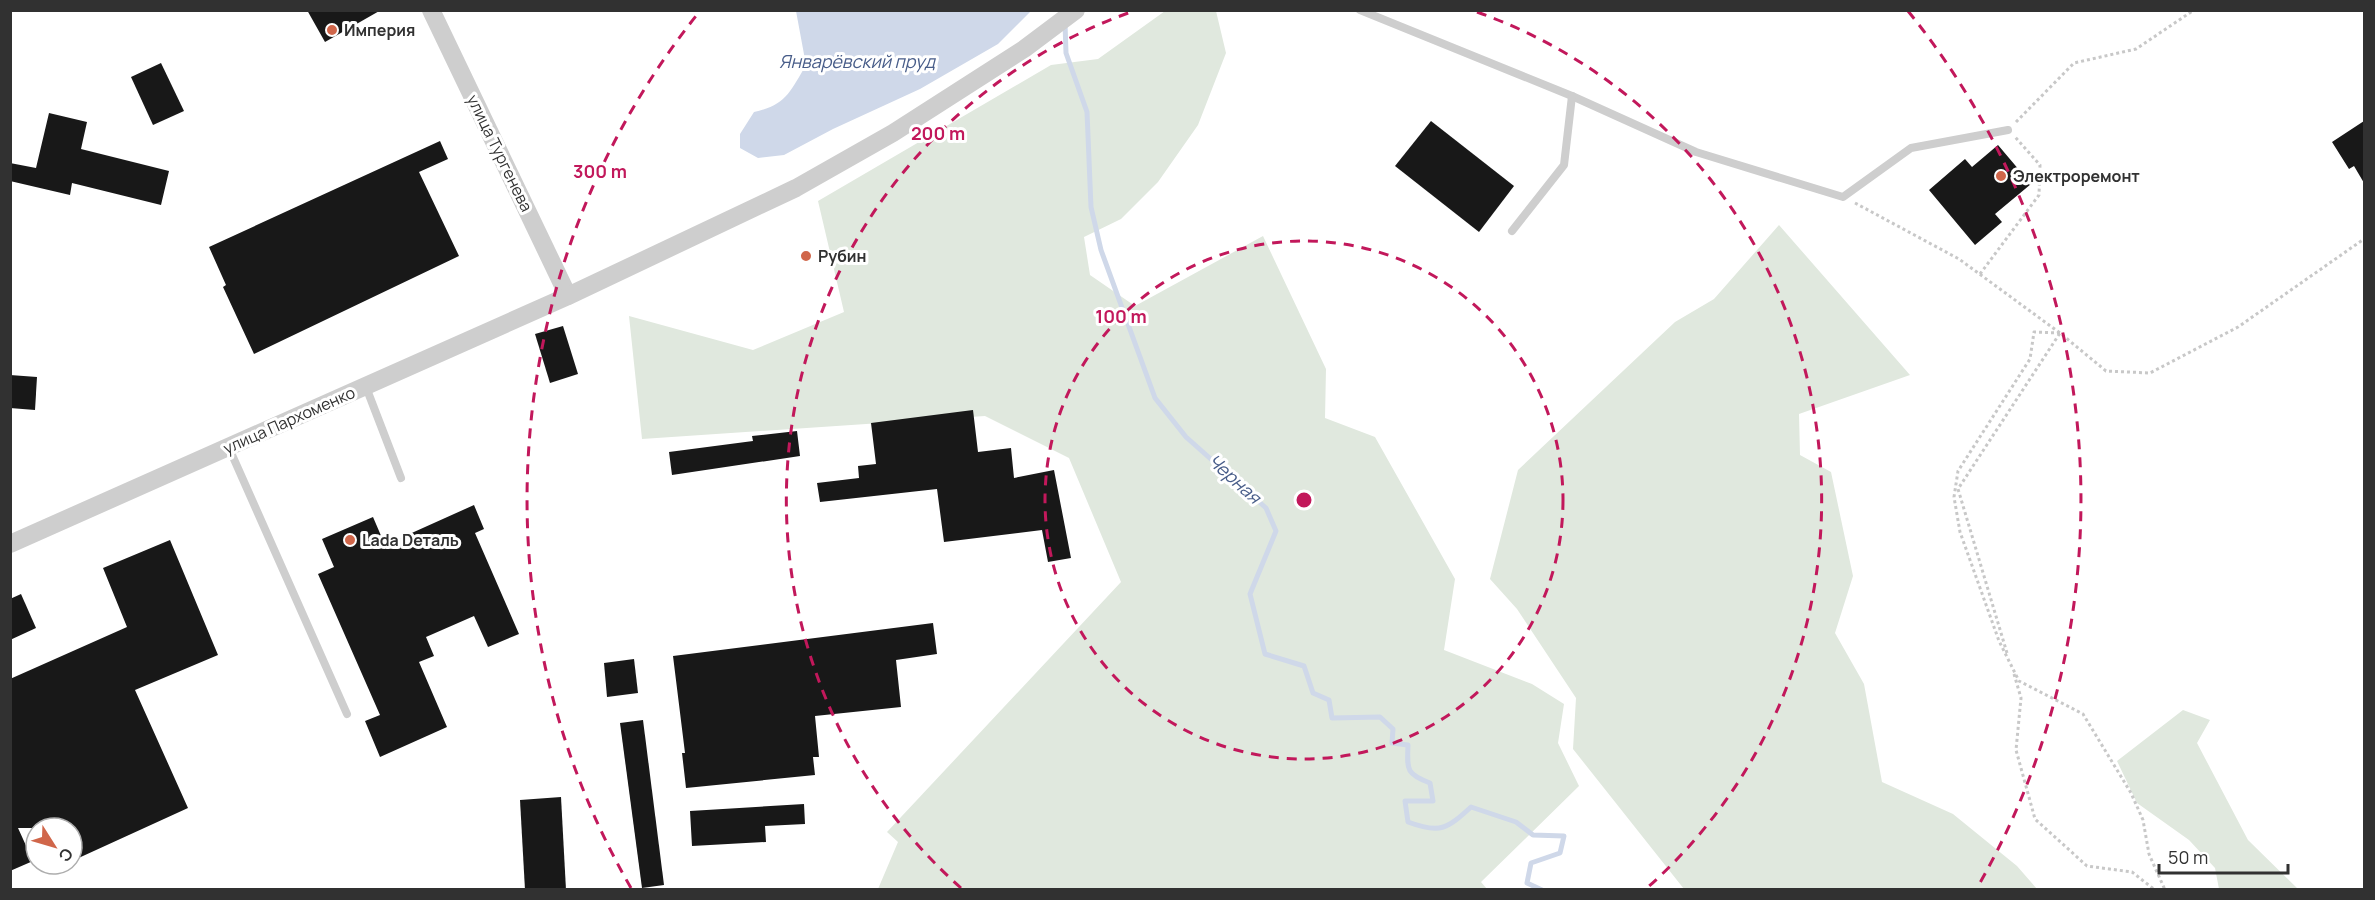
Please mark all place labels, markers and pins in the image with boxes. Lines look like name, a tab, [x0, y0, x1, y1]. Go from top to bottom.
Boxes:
place label: Империя	[344, 19, 415, 41]
marker: Империя	[325, 23, 339, 37]
place label: Электроремонт	[2013, 165, 2140, 187]
marker: Электроремонт	[1994, 169, 2008, 183]
place label: Рубин	[818, 245, 866, 267]
marker: Рубин	[799, 249, 813, 263]
centre of rings	[1294, 490, 1314, 510]
place label: Lada Dеталь	[362, 529, 459, 551]
marker: Lada Dеталь	[343, 533, 357, 547]

